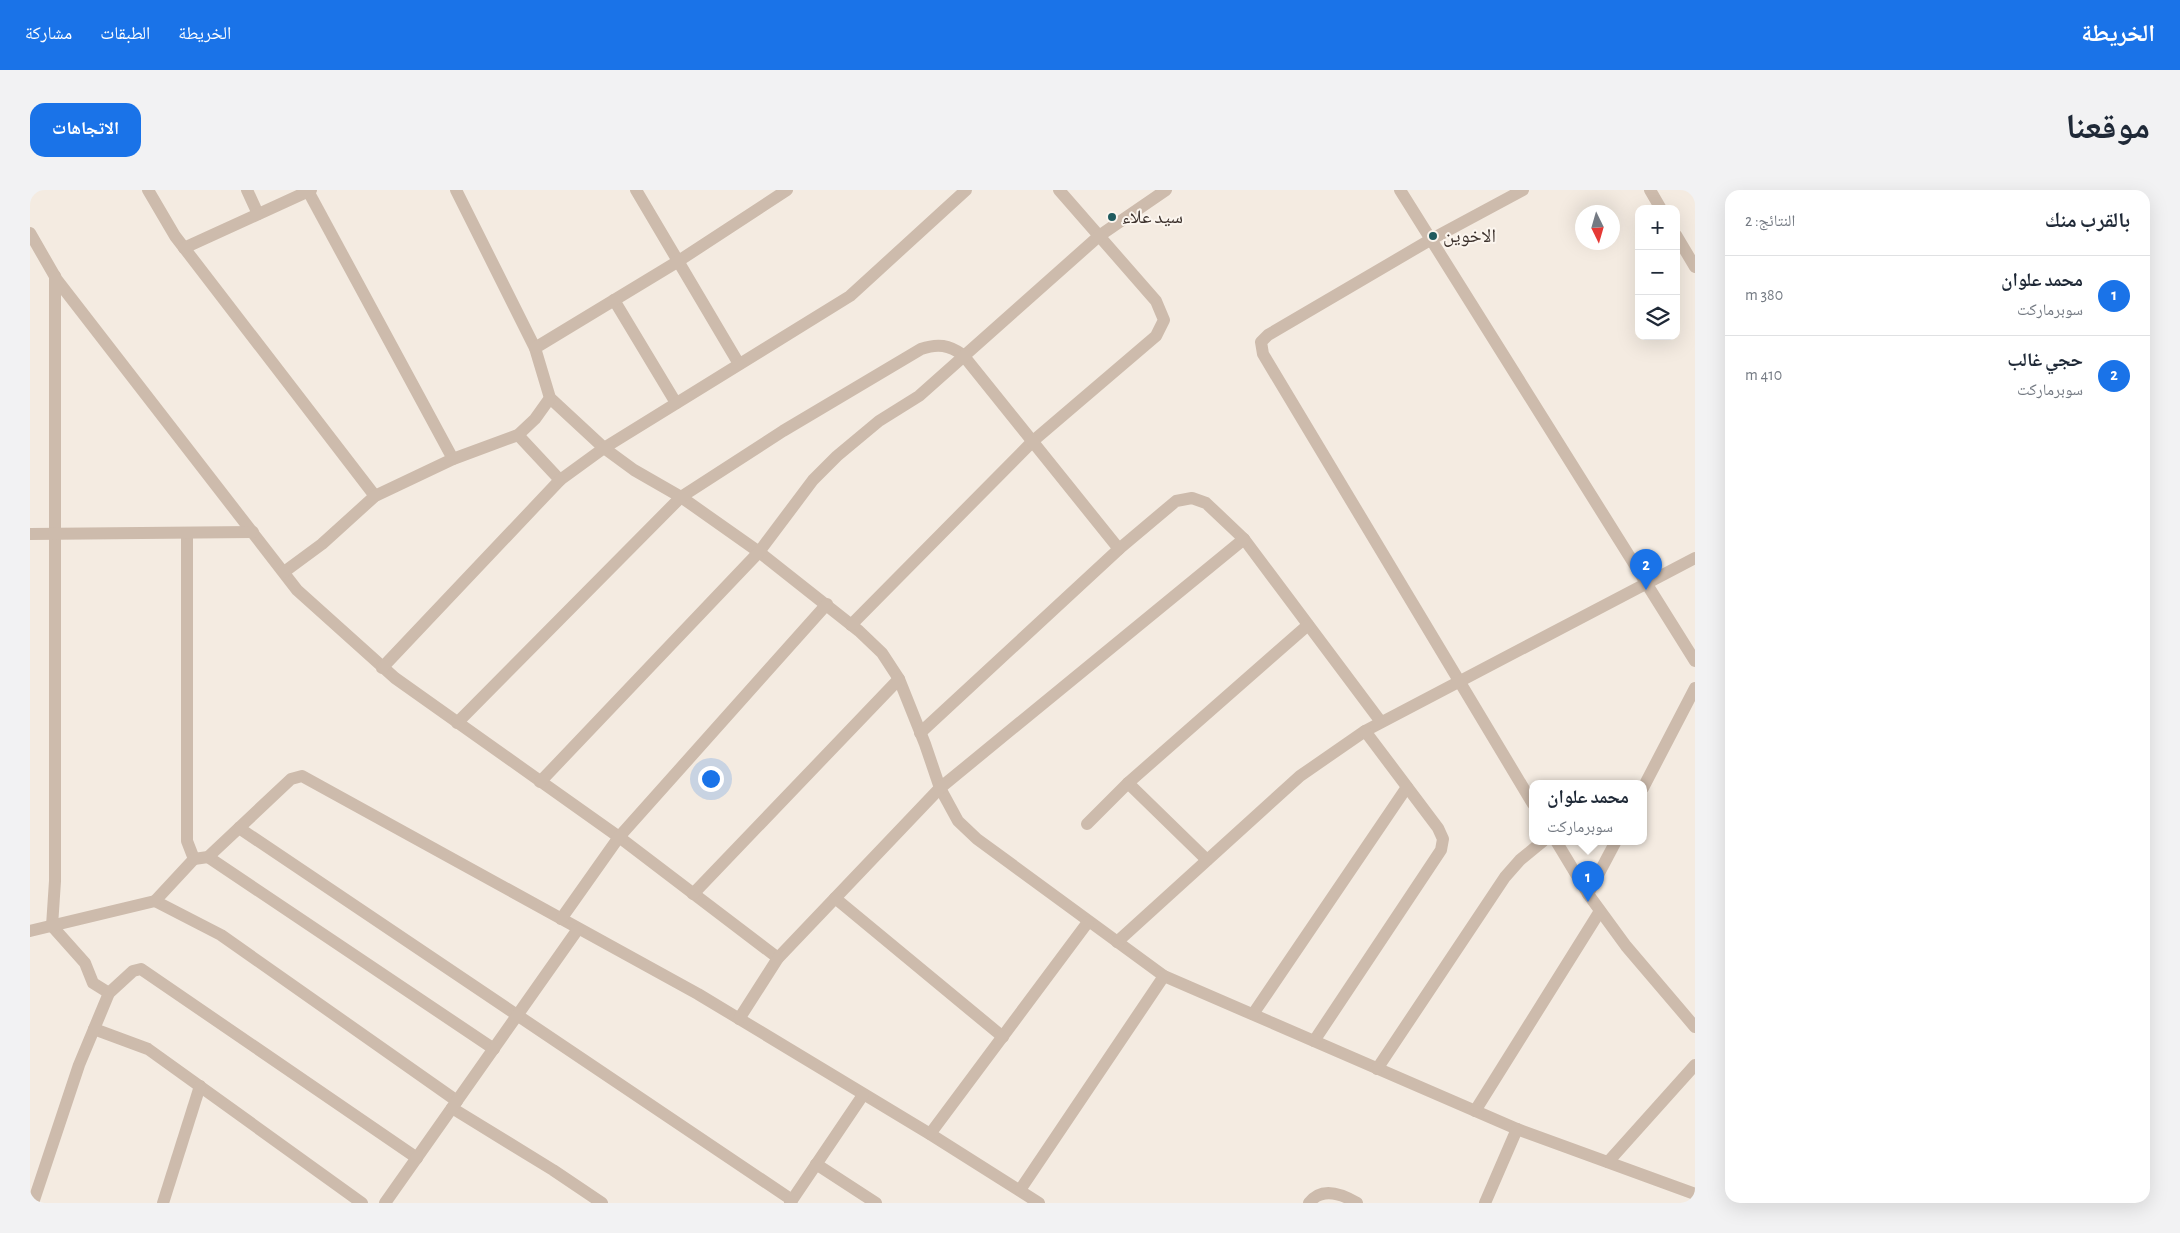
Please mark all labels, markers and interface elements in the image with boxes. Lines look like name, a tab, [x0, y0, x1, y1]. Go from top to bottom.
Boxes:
text: الخريطة	[2081, 22, 2155, 46]
text: مشاركة	[25, 25, 72, 43]
text: الطبقات	[100, 25, 150, 43]
text: الخريطة	[178, 25, 231, 43]
button: الاتجاهات	[30, 103, 141, 157]
text: موقعنا	[2065, 110, 2150, 145]
north arrow	[1575, 205, 1620, 250]
map controls	[1635, 205, 1680, 340]
button: +	[1635, 205, 1680, 250]
place label: سيد علاء	[1122, 208, 1183, 227]
text: بالقرب منك	[2045, 210, 2130, 231]
marker: سيد علاء	[1106, 211, 1118, 223]
text: النتائج: 2	[1745, 213, 1795, 229]
place label: الاخوين	[1443, 227, 1496, 247]
marker: الاخوين	[1427, 230, 1439, 242]
button: −	[1635, 250, 1680, 295]
text: محمد علوان	[2001, 271, 2083, 290]
text: 380 m	[1745, 287, 1783, 303]
text: 1	[2111, 287, 2117, 303]
button: layers	[1635, 295, 1680, 340]
text: سوبرماركت	[2017, 302, 2083, 318]
text: حجي غالب	[2007, 351, 2083, 370]
text: 410 m	[1745, 367, 1782, 383]
text: 2	[2110, 367, 2118, 383]
text: سوبرماركت	[2017, 382, 2083, 398]
pin: 2	[1630, 549, 1662, 590]
your location	[698, 766, 724, 792]
popup	[1529, 780, 1647, 845]
text: محمد علوان	[1547, 788, 1629, 807]
text: سوبرماركت	[1547, 819, 1613, 835]
pin: 1	[1572, 861, 1604, 902]

